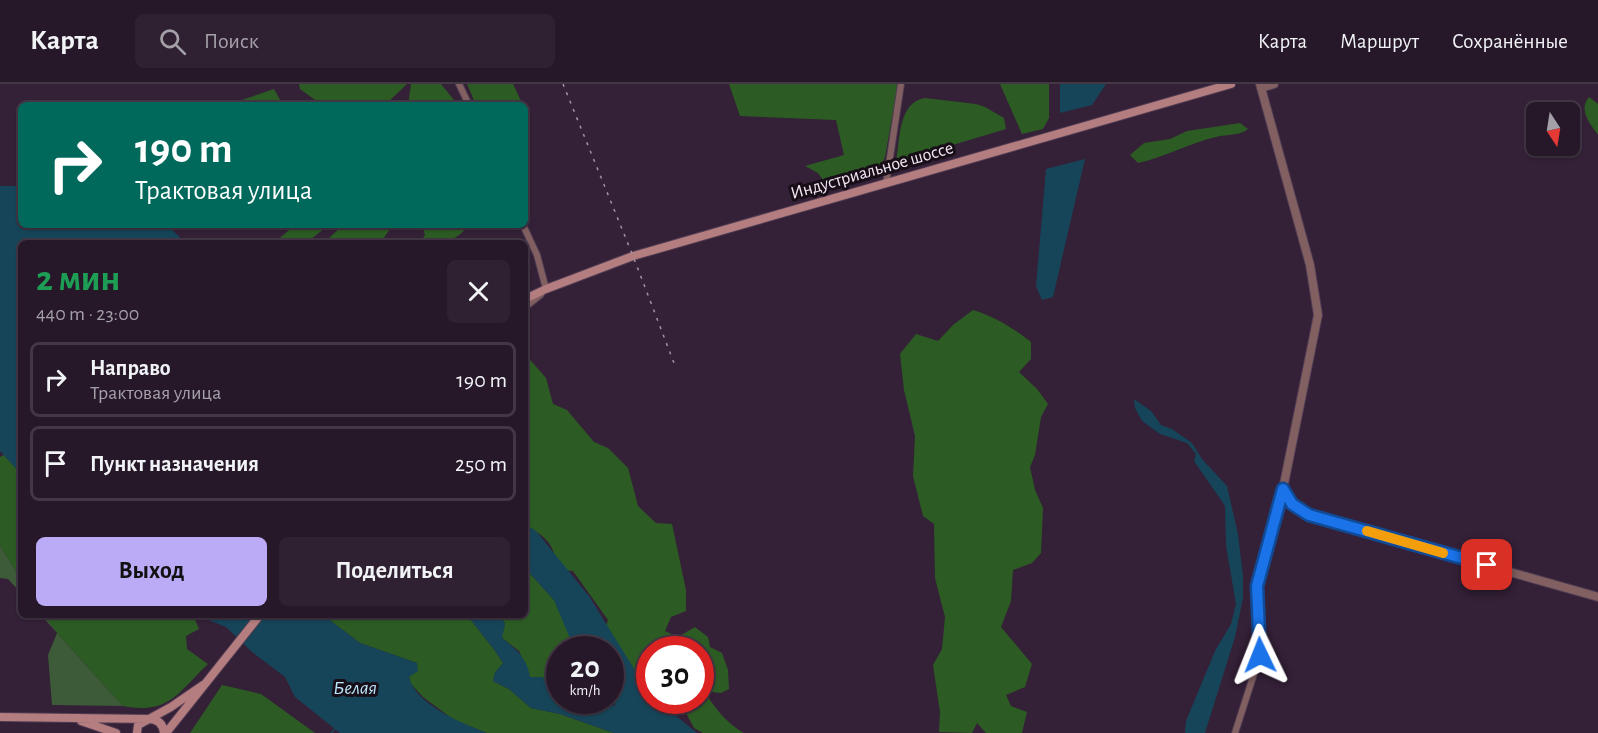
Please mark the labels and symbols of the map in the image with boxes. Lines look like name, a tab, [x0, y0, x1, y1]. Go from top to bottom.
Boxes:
north arrow	[1526, 102, 1580, 156]
street label: Индустриальное шоссе	[789, 139, 955, 203]
pin	[1461, 539, 1512, 590]
position arrow	[1228, 623, 1292, 687]
speed limit sign: 30	[636, 636, 714, 714]
water label: Белая	[333, 678, 377, 698]

